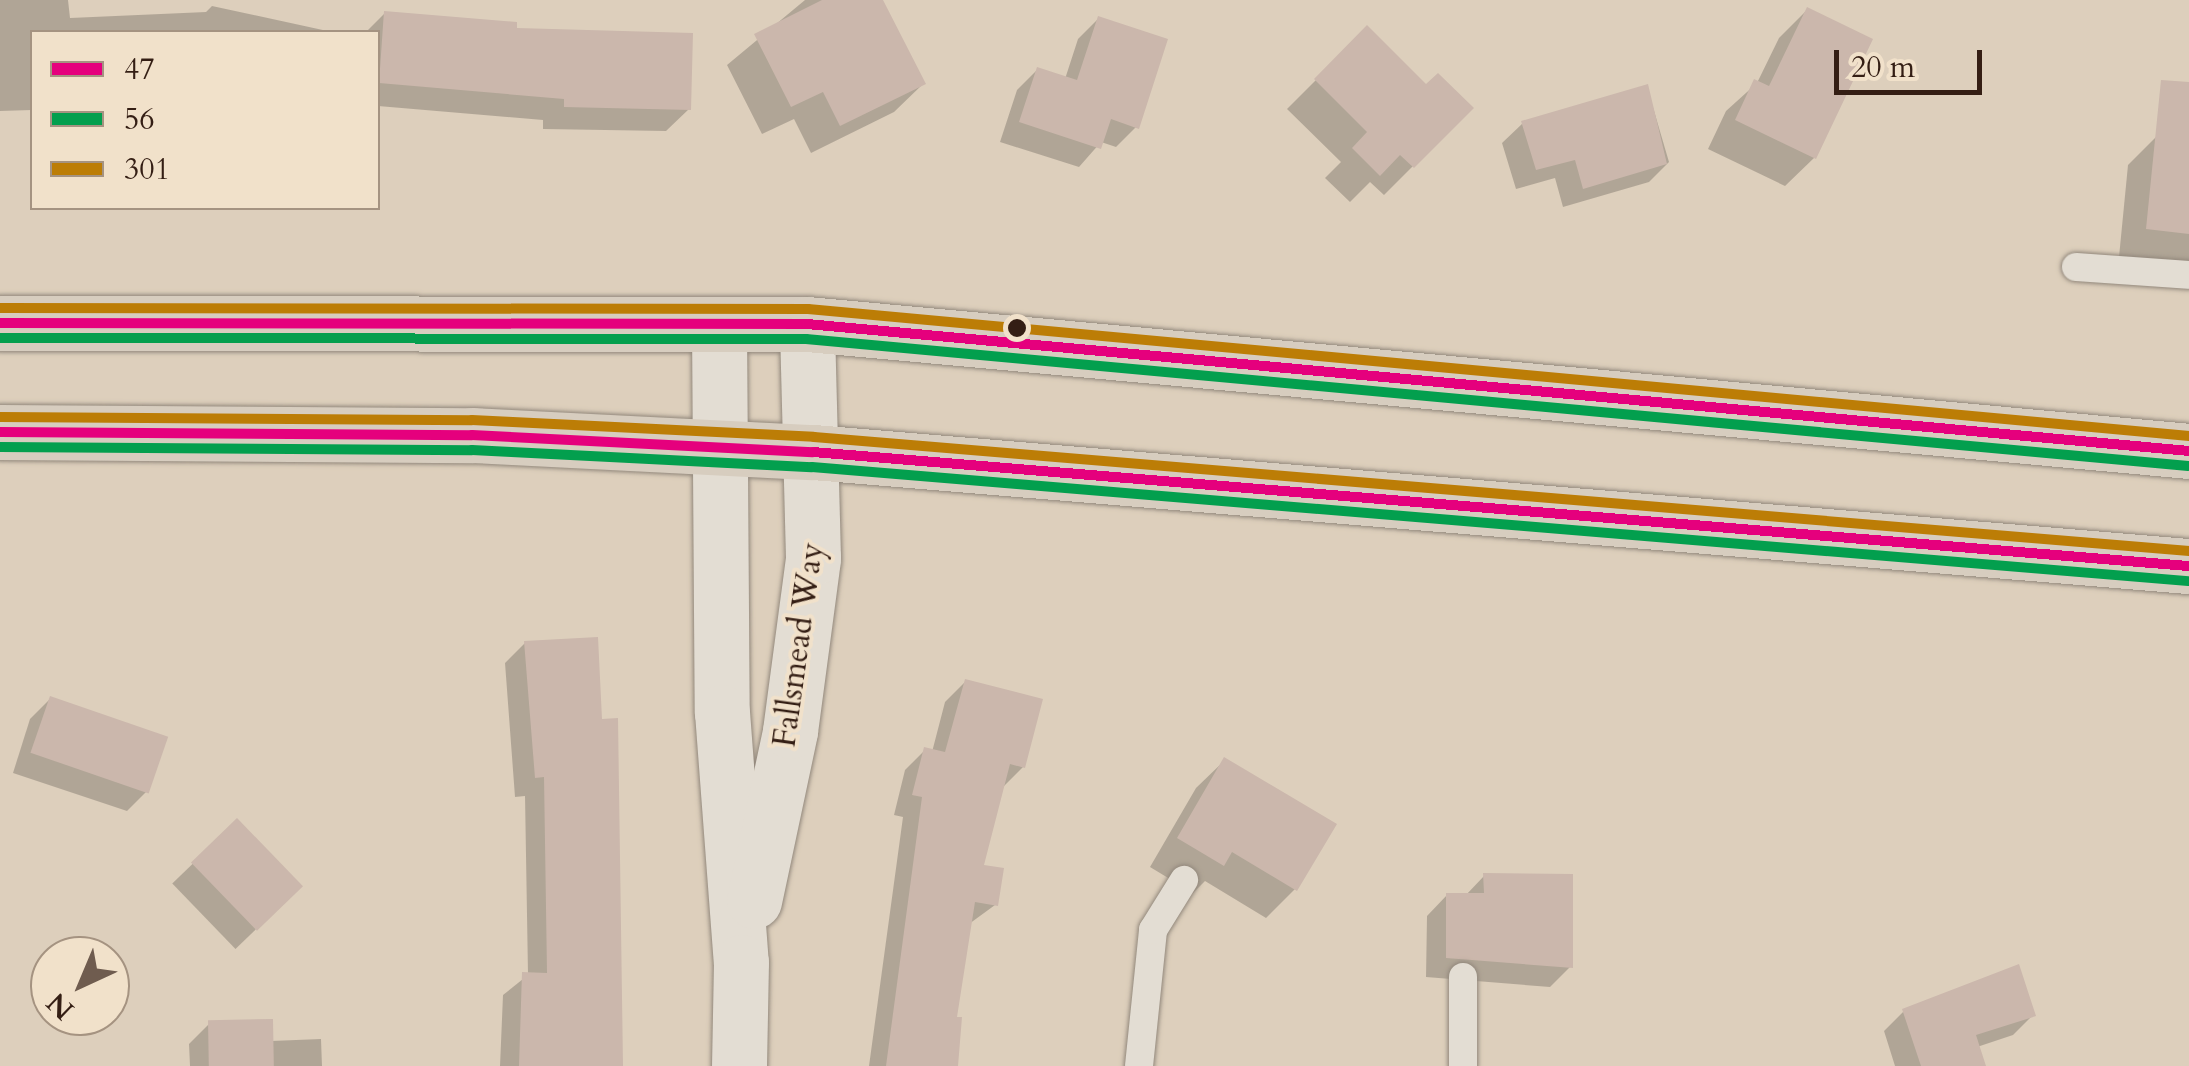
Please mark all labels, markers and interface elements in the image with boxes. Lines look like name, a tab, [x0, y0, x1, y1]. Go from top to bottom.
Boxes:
legend	[30, 30, 380, 210]
scale bar	[1839, 30, 1986, 92]
text: 20 m	[1851, 47, 1915, 88]
text: 47	[124, 49, 155, 90]
text: 56	[124, 99, 155, 140]
text: 301	[124, 149, 170, 190]
unlabelled marker	[1007, 318, 1027, 338]
street label: Fallsmead Way	[766, 540, 832, 750]
north arrow	[30, 936, 130, 1036]
text: N	[39, 984, 82, 1028]

